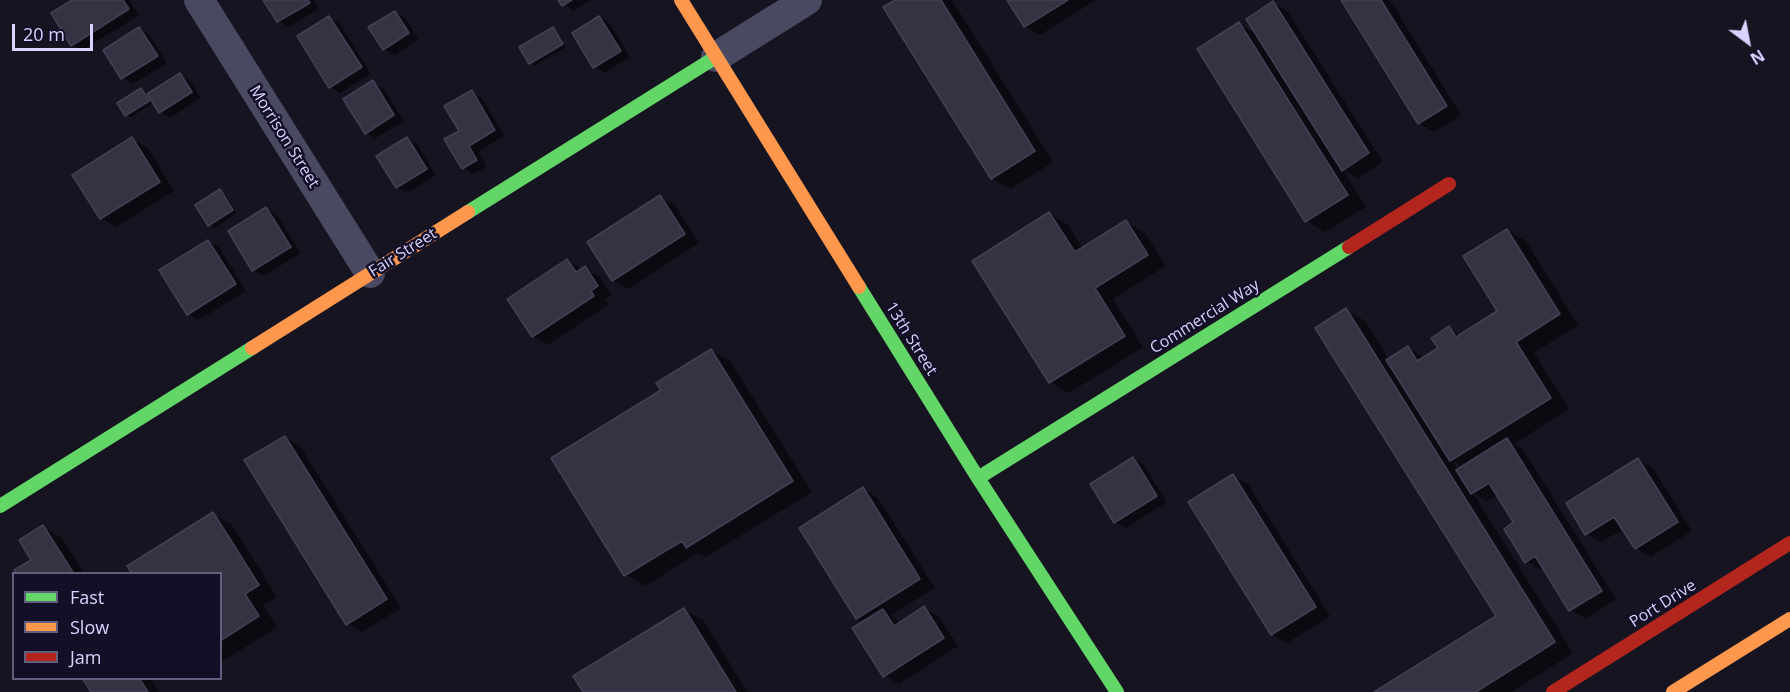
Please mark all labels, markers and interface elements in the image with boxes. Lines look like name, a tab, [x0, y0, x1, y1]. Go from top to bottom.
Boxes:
scale bar	[15, 12, 96, 50]
north arrow	[1718, 12, 1778, 72]
text: 20 m	[23, 22, 65, 46]
text: N	[1746, 44, 1769, 70]
street label: Morrison Street	[245, 82, 323, 192]
street label: Fair Street	[365, 225, 441, 281]
street label: Commercial Way	[1147, 276, 1263, 358]
street label: 13th Street	[881, 299, 941, 379]
legend	[12, 572, 222, 680]
street label: Port Drive	[1626, 576, 1700, 632]
text: Fast	[70, 585, 104, 609]
text: Slow	[70, 615, 109, 639]
text: Jam	[70, 645, 102, 669]

